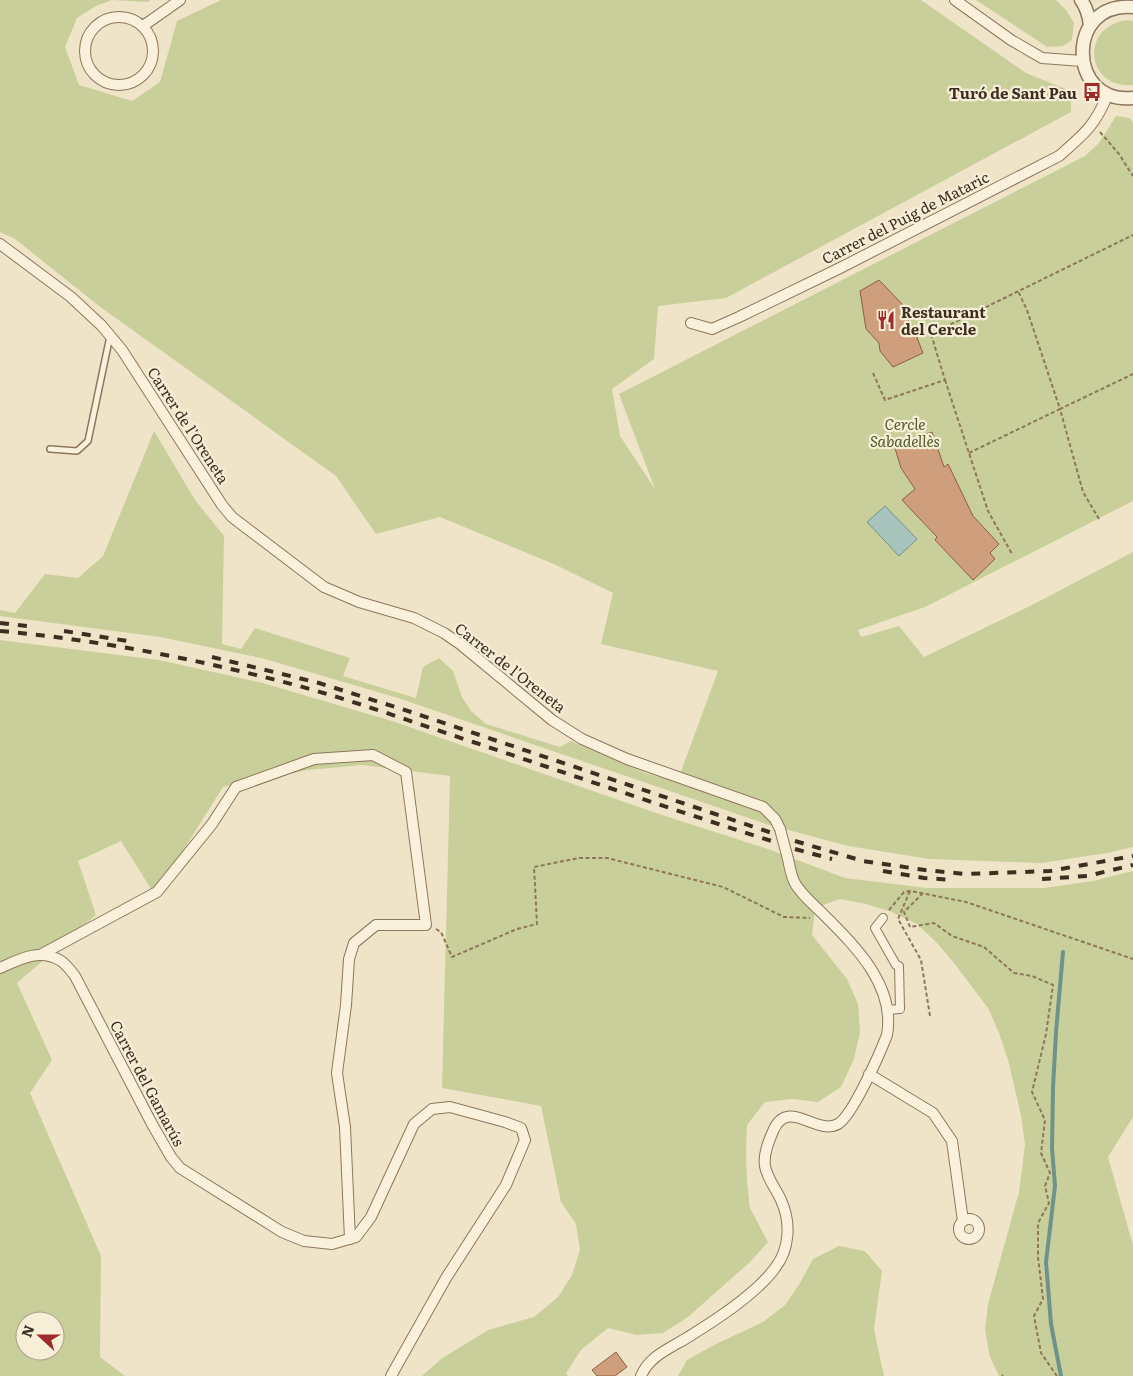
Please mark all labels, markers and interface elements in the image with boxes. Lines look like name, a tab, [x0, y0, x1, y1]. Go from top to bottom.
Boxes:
place label: Turó de Sant Pau	[949, 81, 1077, 104]
bus stop icon: Turó de Sant Pau	[1081, 81, 1103, 103]
street label: Carrer del Puig de Mataric	[817, 164, 993, 269]
place label: Restaurant del Cercle	[901, 300, 986, 340]
restaurant icon: Restaurant del Cercle	[875, 309, 897, 331]
street label: Carrer de l'Oreneta	[142, 362, 236, 489]
park label: Cercle Sabadellès	[870, 412, 940, 452]
street label: Carrer de l'Oreneta	[451, 616, 572, 718]
street label: Carrer del Gamarús	[105, 1016, 191, 1150]
north arrow	[15, 1311, 65, 1361]
text: N	[15, 1322, 38, 1340]

